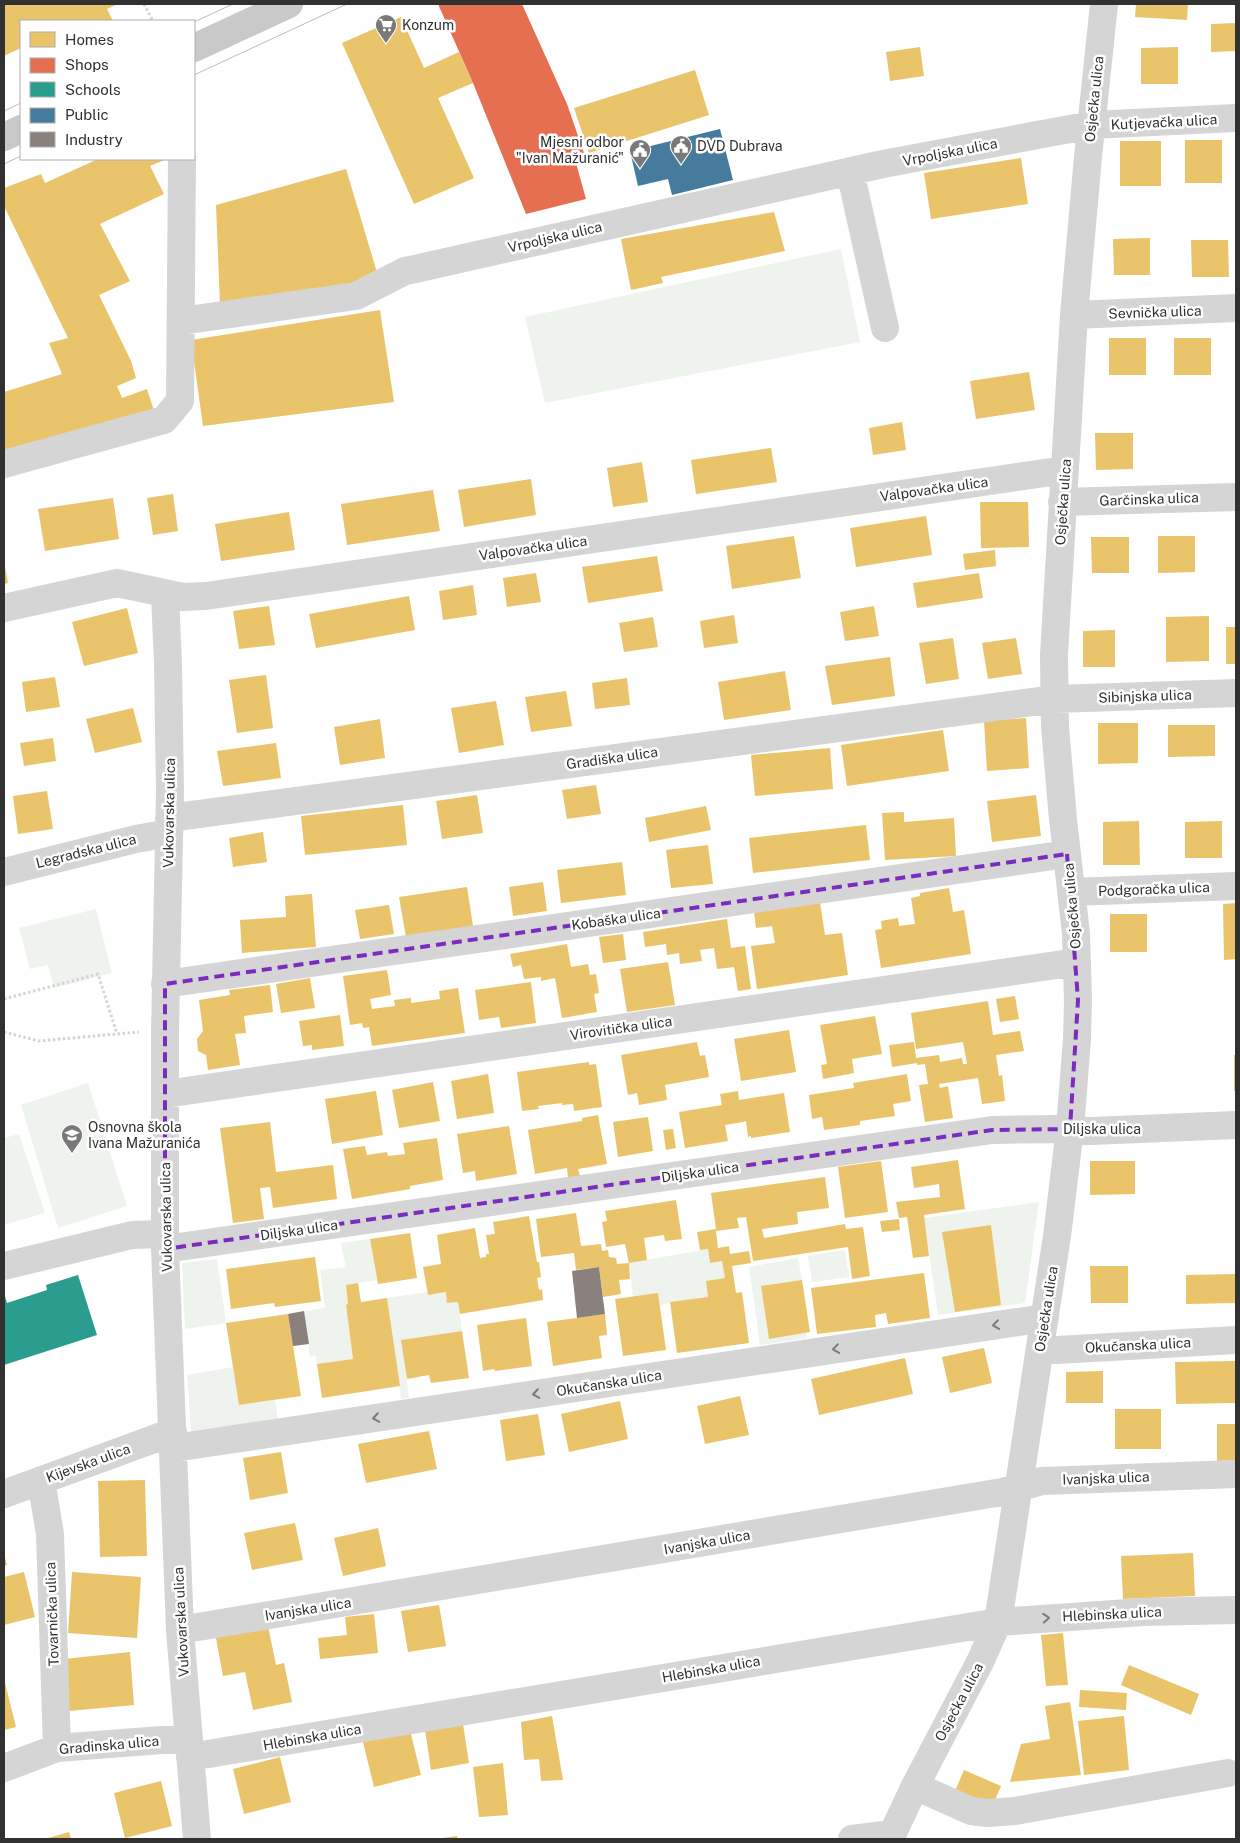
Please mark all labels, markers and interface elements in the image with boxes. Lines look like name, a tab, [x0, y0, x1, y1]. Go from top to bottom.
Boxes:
supermarket icon: Konzum	[374, 13, 398, 44]
place label: Konzum	[402, 17, 454, 33]
legend	[20, 20, 195, 160]
text: Homes	[65, 31, 114, 48]
street label: Osječka ulica	[1082, 55, 1106, 143]
text: Shops	[65, 56, 109, 73]
text: Schools	[65, 81, 121, 98]
text: Public	[65, 106, 109, 123]
street label: Kutjevačka ulica	[1110, 111, 1218, 133]
text: Industry	[65, 131, 123, 148]
place label: Mjesni odbor "Ivan Mažuranić"	[516, 134, 624, 166]
public building icon: DVD Dubrava	[669, 134, 693, 165]
street label: Vrpoljska ulica	[901, 135, 999, 169]
public building icon: Mjesni odbor "Ivan Mažuranić"	[628, 138, 652, 169]
place label: DVD Dubrava	[697, 138, 783, 154]
street label: Vrpoljska ulica	[506, 218, 604, 256]
street label: Sevnička ulica	[1108, 302, 1202, 322]
street label: Osječka ulica	[1052, 458, 1074, 546]
street label: Valpovačka ulica	[879, 473, 989, 505]
street label: Garčinska ulica	[1099, 489, 1199, 509]
street label: Valpovačka ulica	[478, 532, 588, 564]
street label: Sibinjska ulica	[1098, 686, 1192, 706]
street label: Gradiška ulica	[565, 744, 659, 772]
street label: Vukovarska ulica	[160, 758, 178, 868]
street label: Legradska ulica	[34, 831, 138, 871]
street label: Osječka ulica	[1060, 862, 1084, 950]
street label: Podgoračka ulica	[1098, 879, 1210, 899]
street label: Kobaška ulica	[570, 905, 662, 933]
street label: Virovitička ulica	[569, 1013, 673, 1043]
place label: Osnovna škola Ivana Mažuranića	[88, 1119, 201, 1151]
street label: Diljska ulica	[1063, 1121, 1141, 1137]
school or university icon: Osnovna škola Ivana Mažuranića	[60, 1123, 84, 1154]
street label: Diljska ulica	[660, 1159, 740, 1185]
street label: Vukovarska ulica	[157, 1162, 175, 1272]
street label: Diljska ulica	[259, 1217, 339, 1243]
street label: Osječka ulica	[1031, 1265, 1061, 1353]
one-way arrow	[992, 1319, 1000, 1330]
street label: Okučanska ulica	[1085, 1334, 1191, 1356]
one-way arrow	[831, 1343, 839, 1354]
street label: Okučanska ulica	[555, 1367, 663, 1399]
one-way arrow	[532, 1388, 540, 1399]
one-way arrow	[371, 1412, 379, 1423]
street label: Kijevska ulica	[44, 1440, 132, 1486]
street label: Ivanjska ulica	[1062, 1468, 1150, 1488]
street label: Ivanjska ulica	[663, 1527, 751, 1557]
street label: Tovarnička ulica	[42, 1562, 62, 1666]
street label: Vukovarska ulica	[170, 1567, 192, 1677]
street label: Ivanjska ulica	[264, 1594, 352, 1624]
street label: Hlebinska ulica	[1062, 1603, 1162, 1625]
one-way arrow	[1042, 1613, 1050, 1624]
street label: Hlebinska ulica	[661, 1652, 761, 1686]
street label: Osječka ulica	[932, 1660, 986, 1744]
street label: Hlebinska ulica	[262, 1720, 362, 1754]
street label: Gradinska ulica	[58, 1733, 160, 1757]

